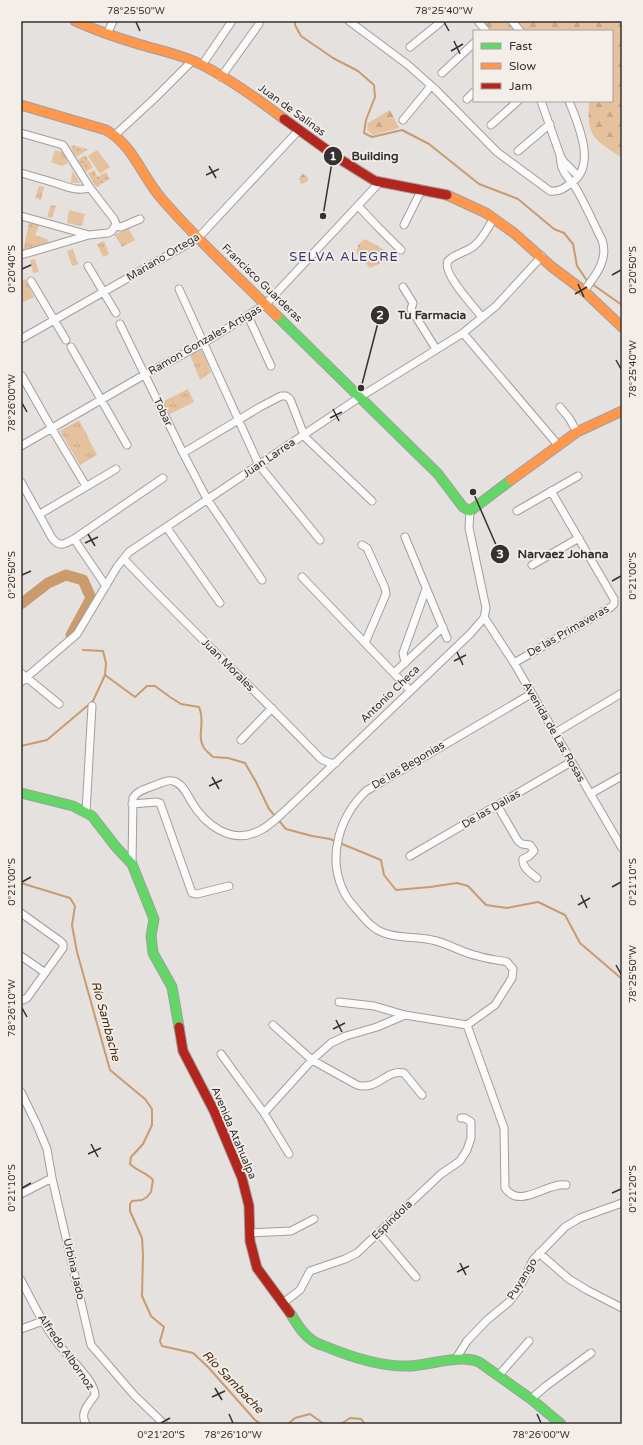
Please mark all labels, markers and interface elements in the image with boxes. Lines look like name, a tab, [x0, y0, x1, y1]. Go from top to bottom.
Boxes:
text: 78°25'50"W	[107, 5, 165, 17]
text: 78°25'40"W	[415, 5, 473, 17]
legend	[473, 30, 613, 102]
text: Fast	[509, 39, 533, 53]
text: Slow	[509, 59, 536, 73]
text: Jam	[509, 79, 532, 93]
street label: Juan de Salinas	[256, 81, 328, 139]
callout: Building	[323, 144, 406, 168]
text: 1	[329, 149, 337, 163]
text: Building	[352, 149, 398, 164]
street label: Mariano Ortega	[124, 230, 202, 284]
street label: Francisco Guarderas	[219, 241, 305, 325]
text: 0°20'40"S	[6, 245, 18, 293]
text: 0°20'50"S	[627, 246, 639, 294]
district label: SELVA ALEGRE	[289, 249, 399, 265]
street label: Ramon Gonzales Artigas	[146, 302, 264, 378]
callout: Tu Farmacia	[370, 303, 475, 327]
text: 2	[376, 308, 384, 322]
text: Tu Farmacia	[397, 308, 467, 322]
text: 78°25'40"W	[627, 340, 639, 398]
text: 78°26'00"W	[6, 374, 18, 432]
street label: Tobar	[151, 396, 176, 429]
street label: Juan Larrea	[240, 436, 298, 480]
callout: Narvaez Johana	[490, 542, 617, 566]
text: 3	[496, 547, 504, 561]
text: Narvaez Johana	[518, 547, 609, 561]
text: 0°20'50"S	[6, 551, 18, 599]
text: 0°21'00"S	[627, 552, 639, 600]
street label: De las Primaveras	[525, 602, 611, 660]
street label: Juan Morales	[199, 636, 257, 694]
street label: Antonio Checa	[358, 663, 422, 725]
street label: Avenida de Las Rosas	[520, 680, 588, 784]
street label: De las Begonias	[369, 738, 447, 792]
street label: De las Dalias	[459, 787, 523, 831]
text: 0°21'00"S	[6, 858, 18, 906]
text: 0°21'10"S	[627, 858, 639, 906]
text: 78°25'50"W	[627, 945, 639, 1003]
text: 78°26'10"W	[6, 979, 18, 1037]
water label: Río Sambache	[89, 980, 124, 1064]
street label: Avenida Atahualpa	[209, 1085, 259, 1181]
text: 0°21'10"S	[6, 1164, 18, 1212]
text: 0°21'20"S	[627, 1165, 639, 1213]
street label: Espíndola	[369, 1198, 415, 1242]
street label: Urbina Jado	[61, 1237, 87, 1301]
street label: Puyango	[504, 1256, 540, 1302]
street label: Alfredo Albornoz	[35, 1312, 97, 1393]
water label: Río Sambache	[200, 1348, 267, 1417]
text: 0°21'20"S	[137, 1429, 185, 1441]
text: 78°26'10"W	[204, 1429, 262, 1441]
text: 78°26'00"W	[512, 1429, 570, 1441]

